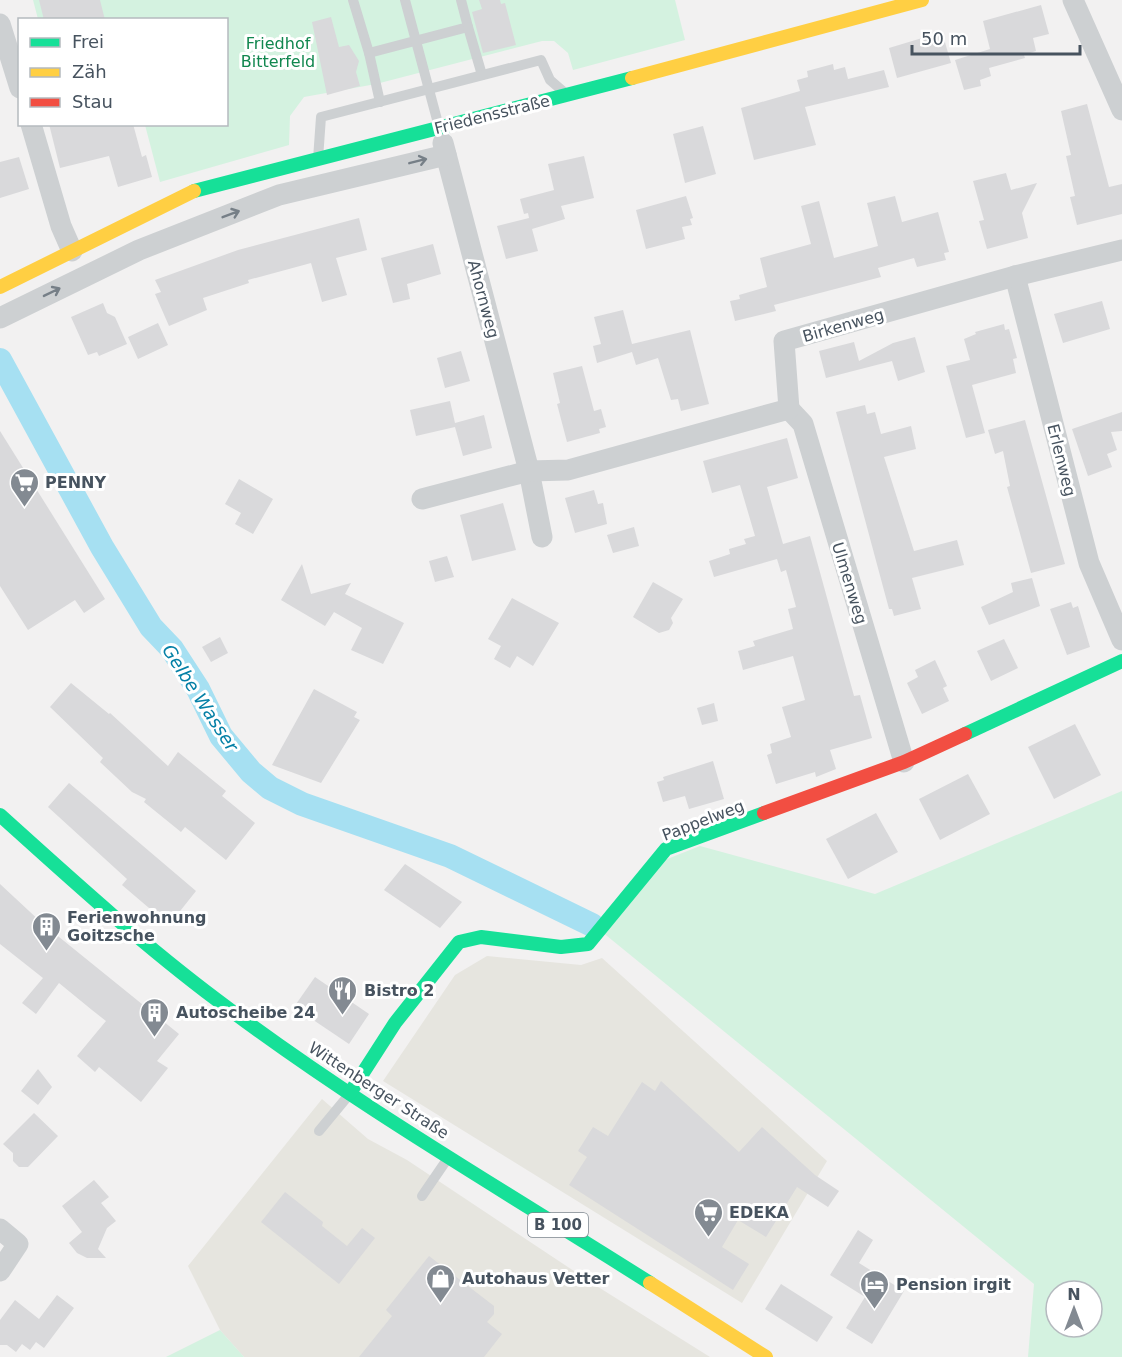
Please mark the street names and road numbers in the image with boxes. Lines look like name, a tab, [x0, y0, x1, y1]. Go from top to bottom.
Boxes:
street label: Friedensstraße	[432, 91, 552, 138]
street label: Ahornweg	[464, 258, 503, 340]
street label: Birkenweg	[800, 305, 886, 346]
street label: Erlenweg	[1043, 422, 1080, 498]
street label: Ulmenweg	[828, 540, 871, 626]
street label: Pappelweg	[659, 796, 747, 845]
street label: Wittenberger Straße	[305, 1038, 452, 1143]
road number: B 100	[528, 1213, 588, 1237]

